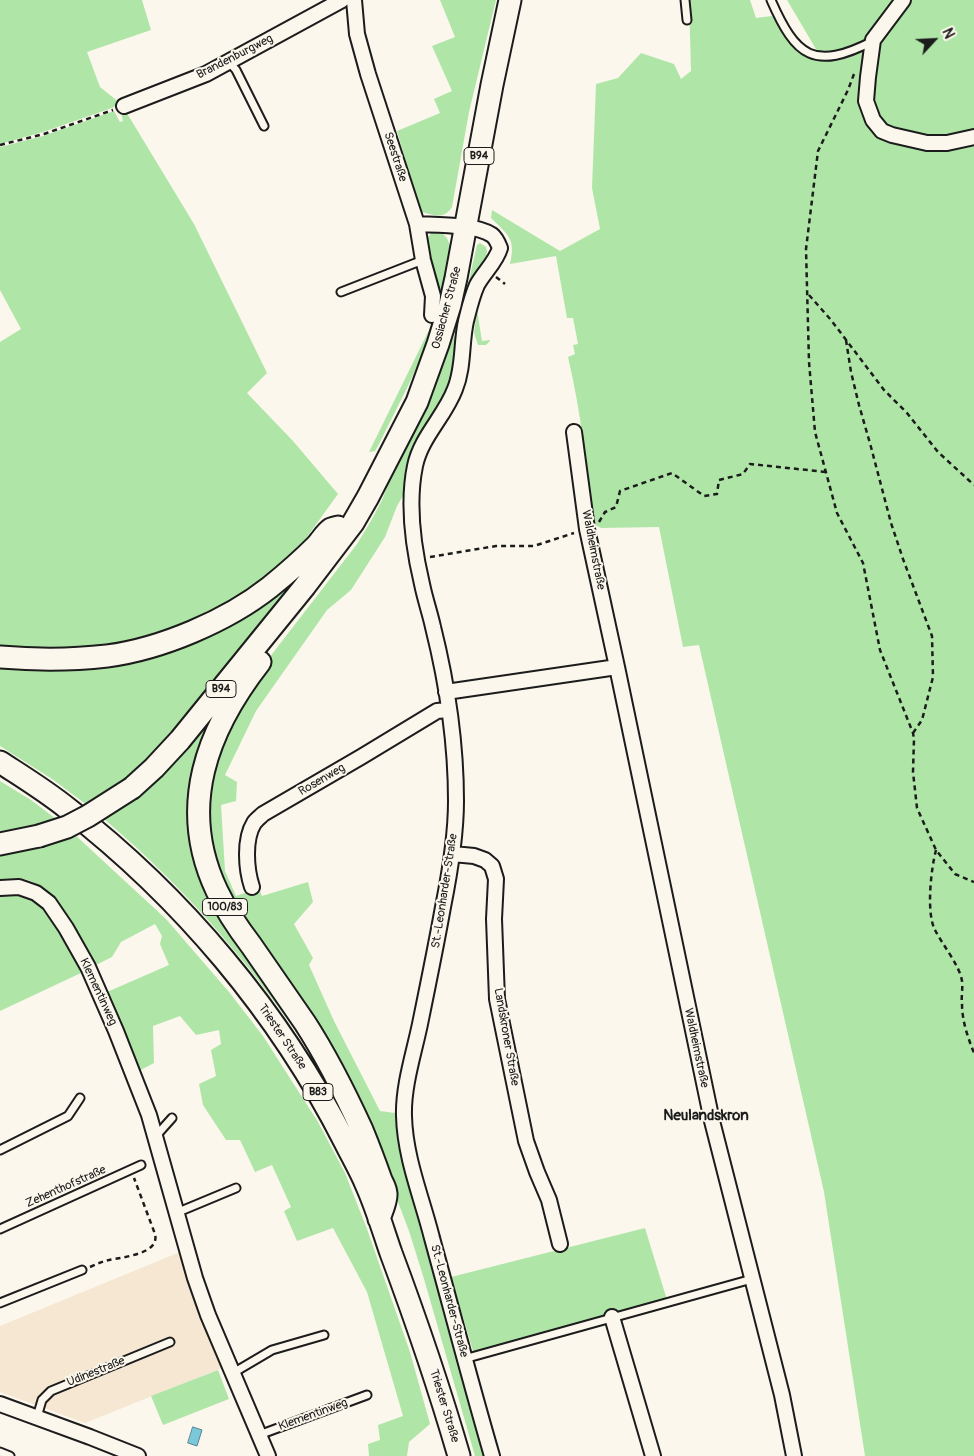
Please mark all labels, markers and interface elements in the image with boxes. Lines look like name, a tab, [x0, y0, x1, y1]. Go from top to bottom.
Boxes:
north arrow	[909, 15, 959, 65]
text: N	[938, 26, 958, 41]
street label: Brandenburgweg	[194, 32, 276, 82]
street label: Seestraße	[380, 130, 410, 184]
road number: B94	[464, 148, 494, 164]
street label: Ossiacher Straße	[429, 265, 465, 351]
street label: Waldheimstraße	[578, 509, 608, 591]
road number: B94	[206, 681, 236, 698]
street label: Rosenweg	[296, 761, 348, 799]
street label: St.-Leonharder-Straße	[429, 833, 461, 949]
road number: 100/83	[202, 899, 248, 916]
street label: Klementinweg	[76, 956, 120, 1028]
street label: Landskroner Straße	[490, 987, 522, 1087]
street label: Triester Straße	[255, 1002, 309, 1072]
street label: Waldheimstraße	[681, 1007, 711, 1089]
road number: B83	[303, 1084, 333, 1100]
district label: Neulandskron	[663, 1107, 749, 1125]
street label: Zehenthofstraße	[24, 1163, 108, 1211]
street label: St.-Leonharder-Straße	[427, 1243, 471, 1359]
street label: Udinestraße	[65, 1354, 127, 1390]
street label: Triester Straße	[426, 1368, 462, 1444]
street label: Klementinweg	[276, 1396, 350, 1434]

